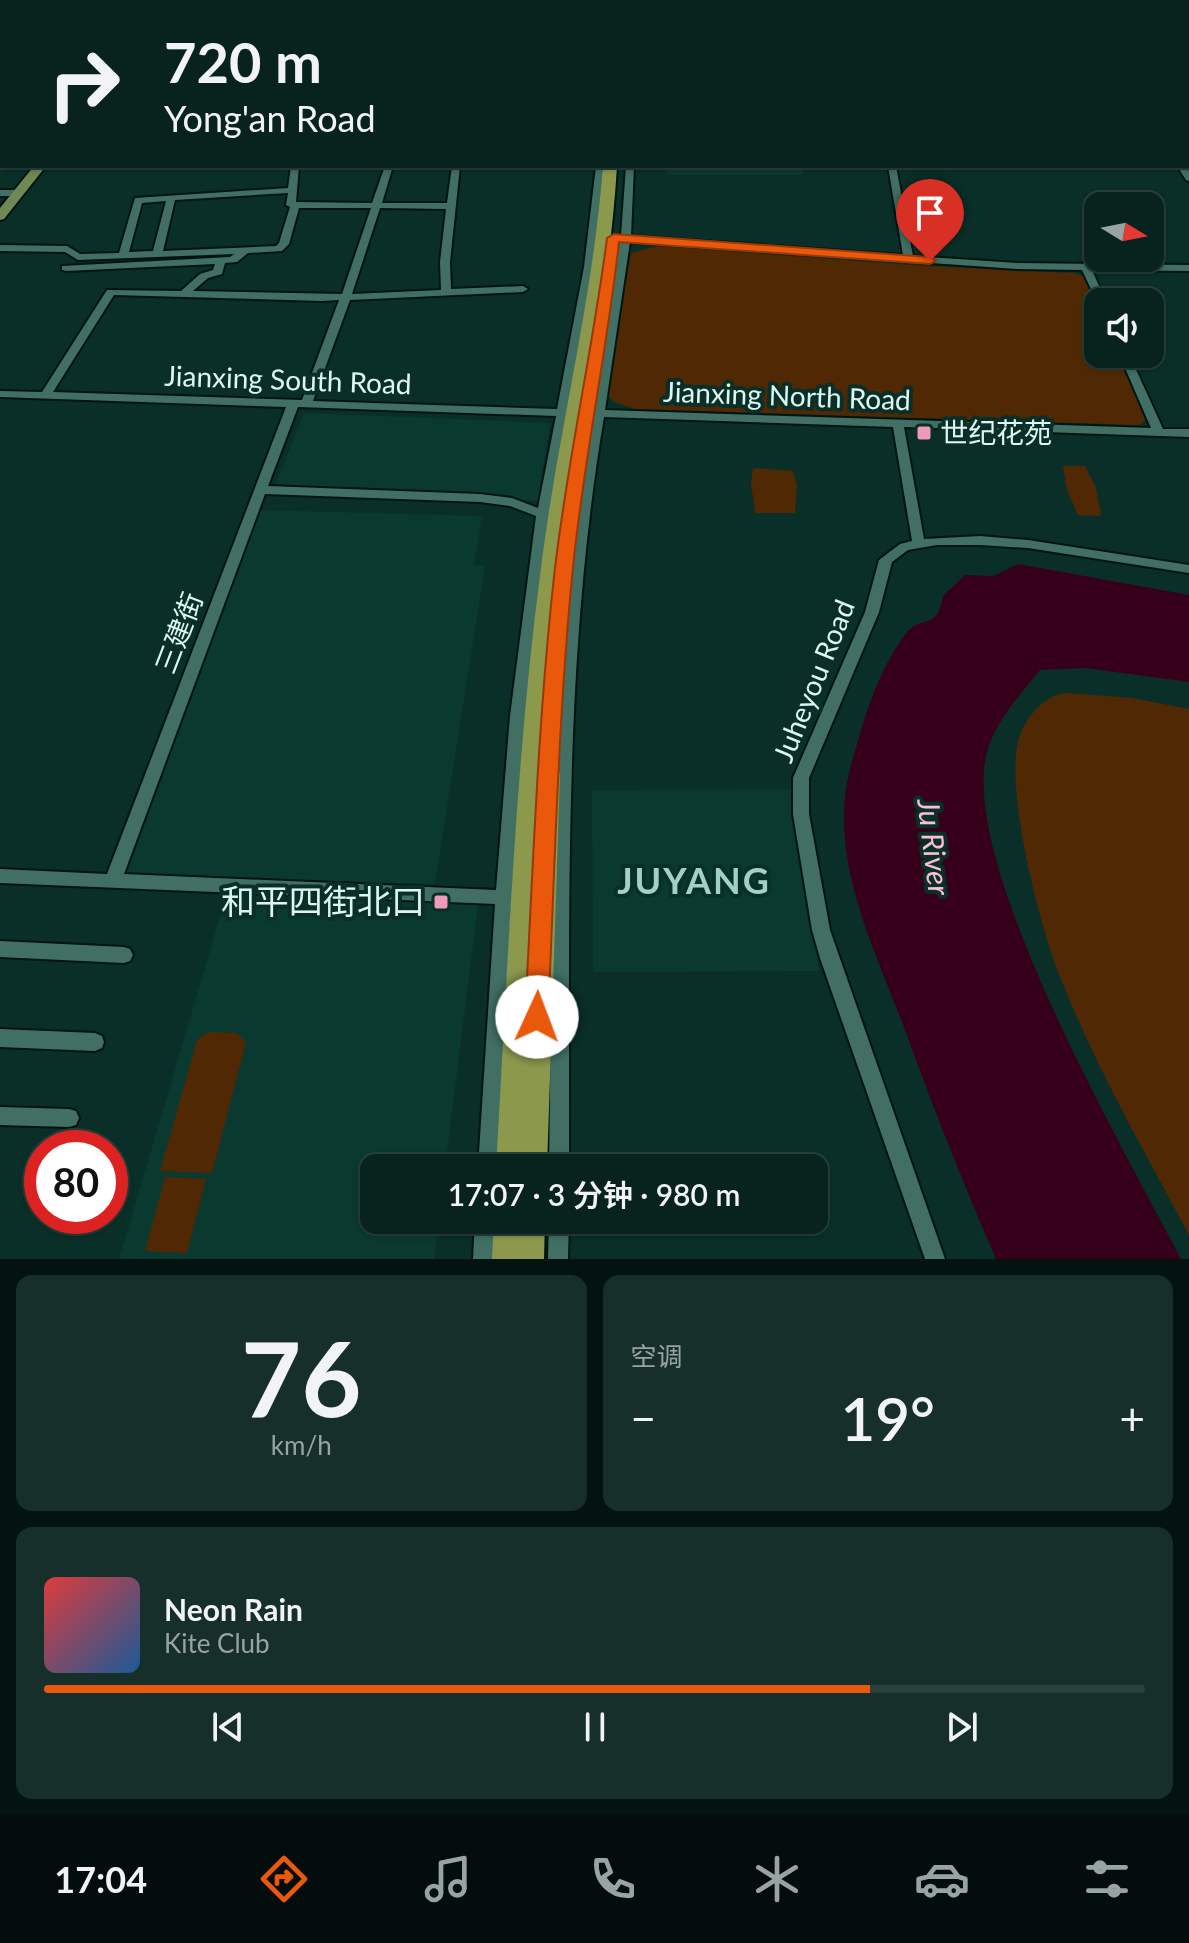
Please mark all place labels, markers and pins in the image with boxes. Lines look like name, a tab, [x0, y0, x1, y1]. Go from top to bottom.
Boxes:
pin	[896, 179, 964, 261]
place label: 世纪花苑	[940, 415, 1052, 449]
marker: 世纪花苑	[915, 424, 933, 442]
place label: 和平四街北口	[221, 880, 425, 921]
marker: 和平四街北口	[432, 893, 450, 911]

